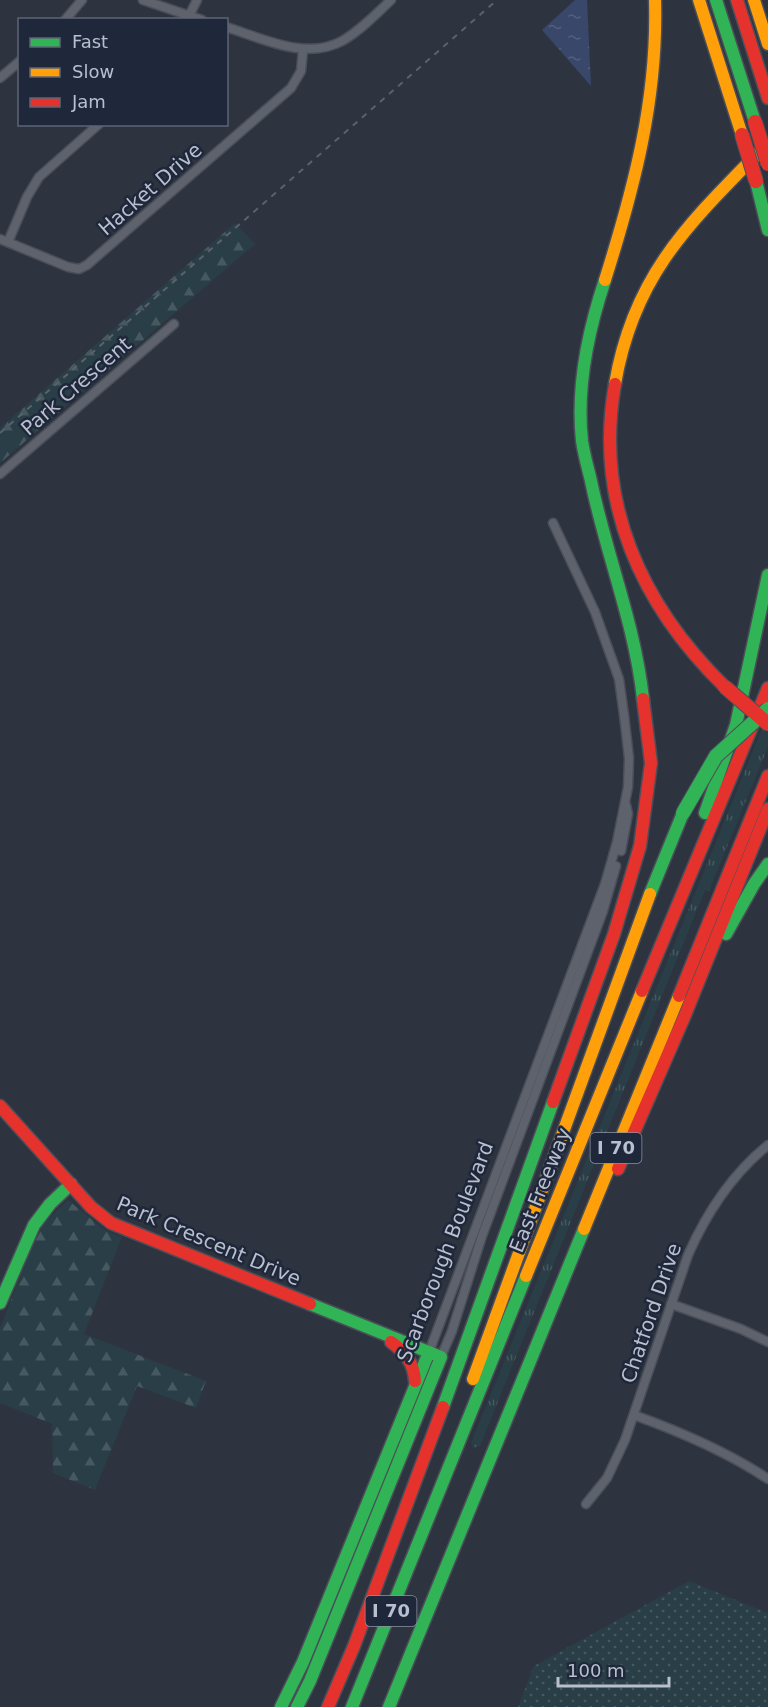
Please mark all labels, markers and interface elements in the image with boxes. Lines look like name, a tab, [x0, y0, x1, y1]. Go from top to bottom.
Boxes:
legend	[18, 18, 228, 126]
text: Fast	[72, 31, 108, 52]
text: Slow	[72, 61, 114, 82]
text: Jam	[71, 91, 106, 112]
street label: Hacket Drive	[93, 138, 207, 240]
street label: Park Crescent	[16, 332, 136, 440]
street label: East Freeway	[504, 1124, 576, 1256]
road number: I 70	[590, 1133, 642, 1163]
street label: Scarborough Boulevard	[392, 1138, 498, 1366]
street label: Park Crescent Drive	[113, 1191, 305, 1291]
street label: Chatford Drive	[616, 1240, 686, 1386]
road number: I 70	[366, 1596, 416, 1626]
scale bar	[558, 1650, 669, 1688]
text: 100 m	[567, 1660, 625, 1681]

